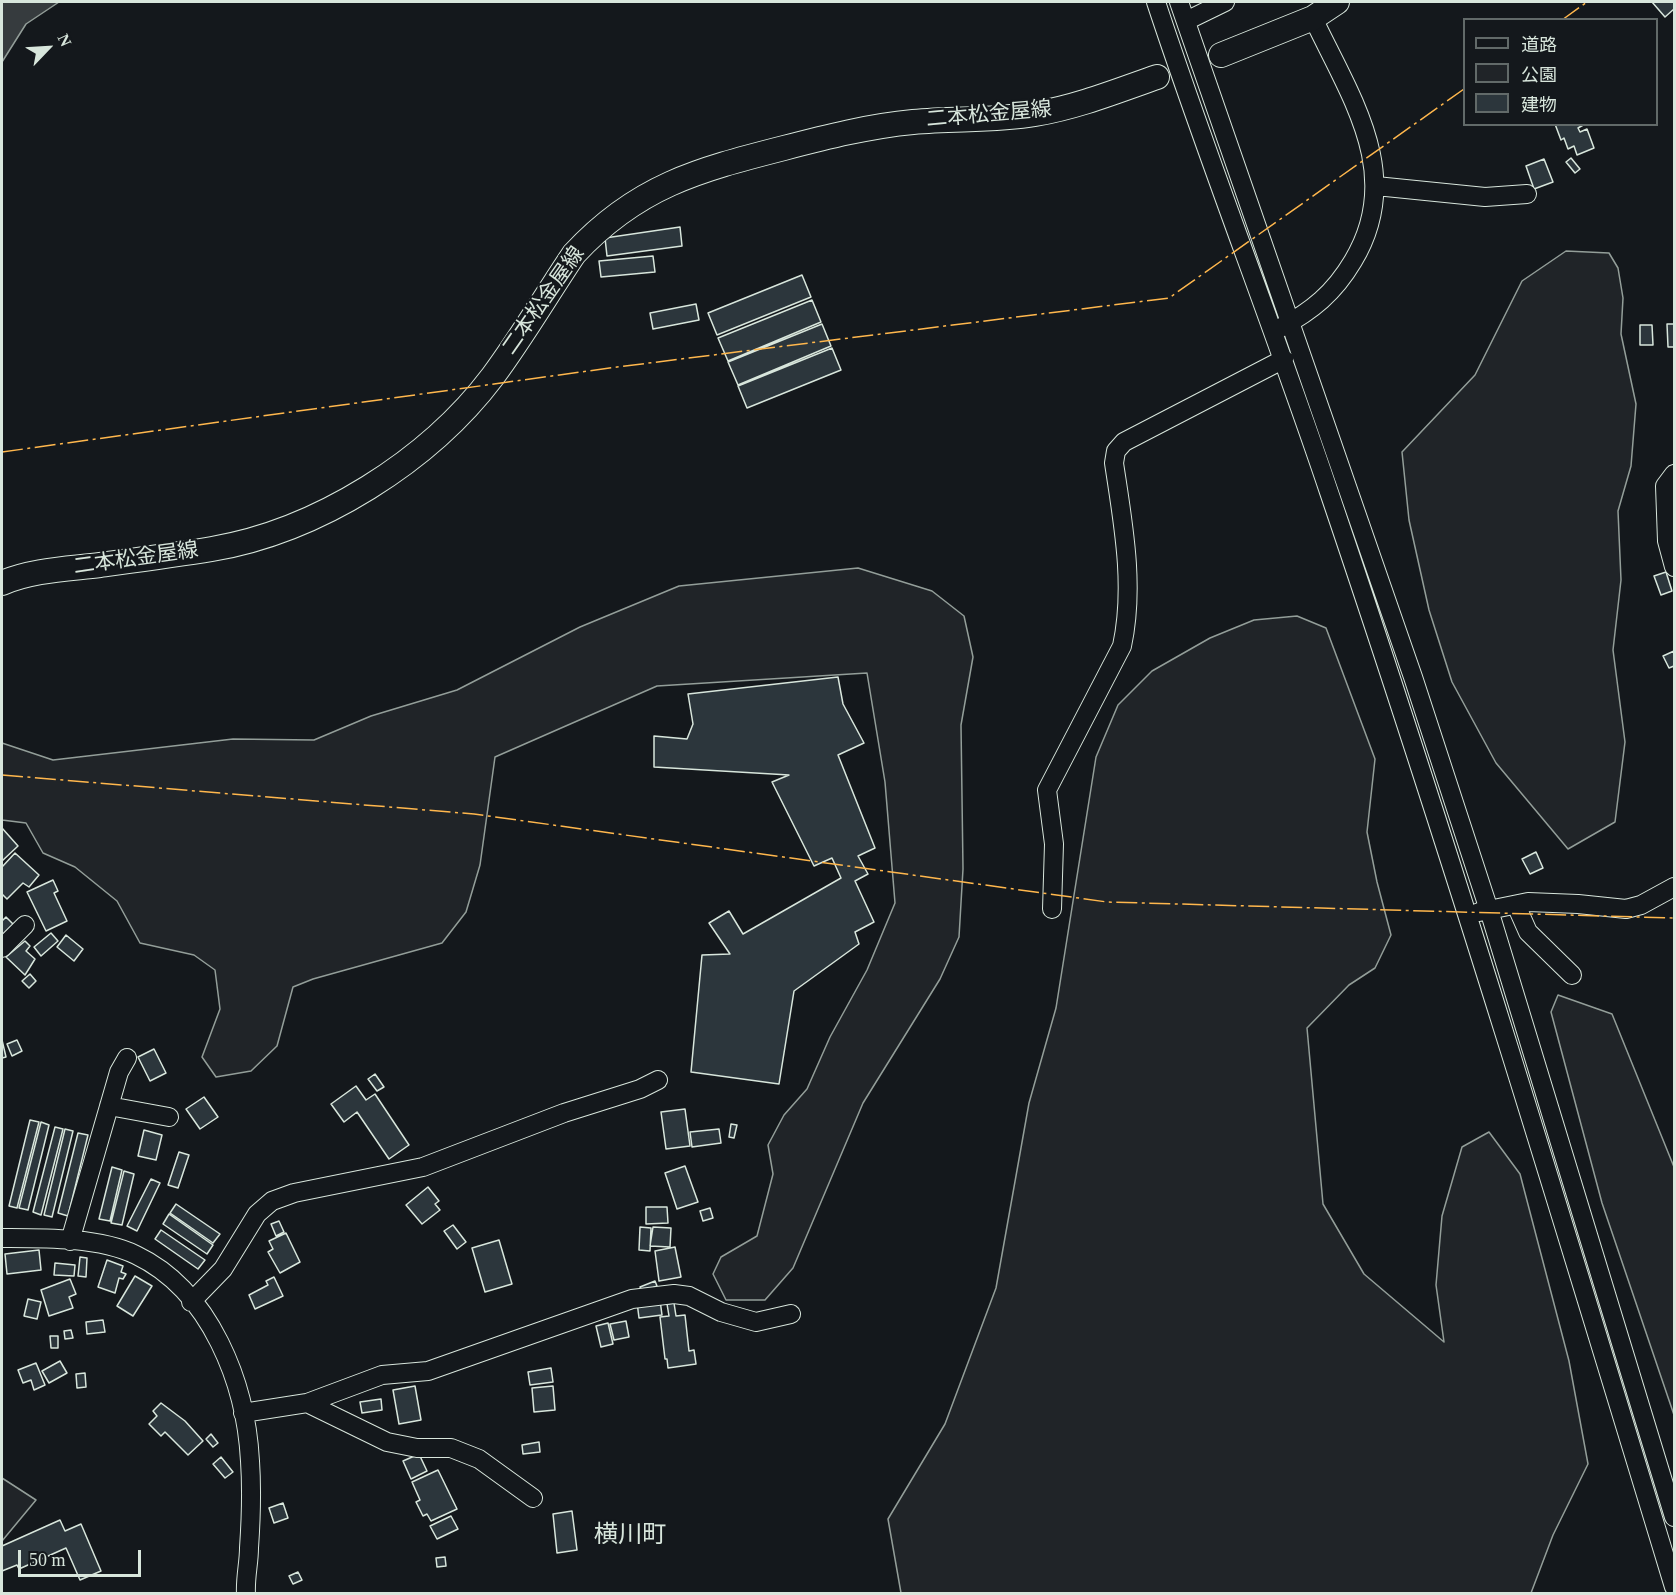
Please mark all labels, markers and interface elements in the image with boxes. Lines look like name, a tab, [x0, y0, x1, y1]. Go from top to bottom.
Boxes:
north arrow	[18, 18, 78, 78]
legend	[1463, 18, 1658, 126]
text: N	[55, 31, 75, 49]
text: 道路	[1521, 35, 1557, 55]
text: 公園	[1521, 65, 1557, 85]
text: 建物	[1521, 95, 1557, 115]
street label: 二本松金屋線	[925, 97, 1053, 133]
street label: 二本松金屋線	[498, 242, 590, 360]
street label: 二本松金屋線	[72, 538, 200, 580]
district label: 横川町	[594, 1522, 666, 1550]
scale bar	[21, 1538, 144, 1576]
text: 50 m	[29, 1550, 66, 1570]

